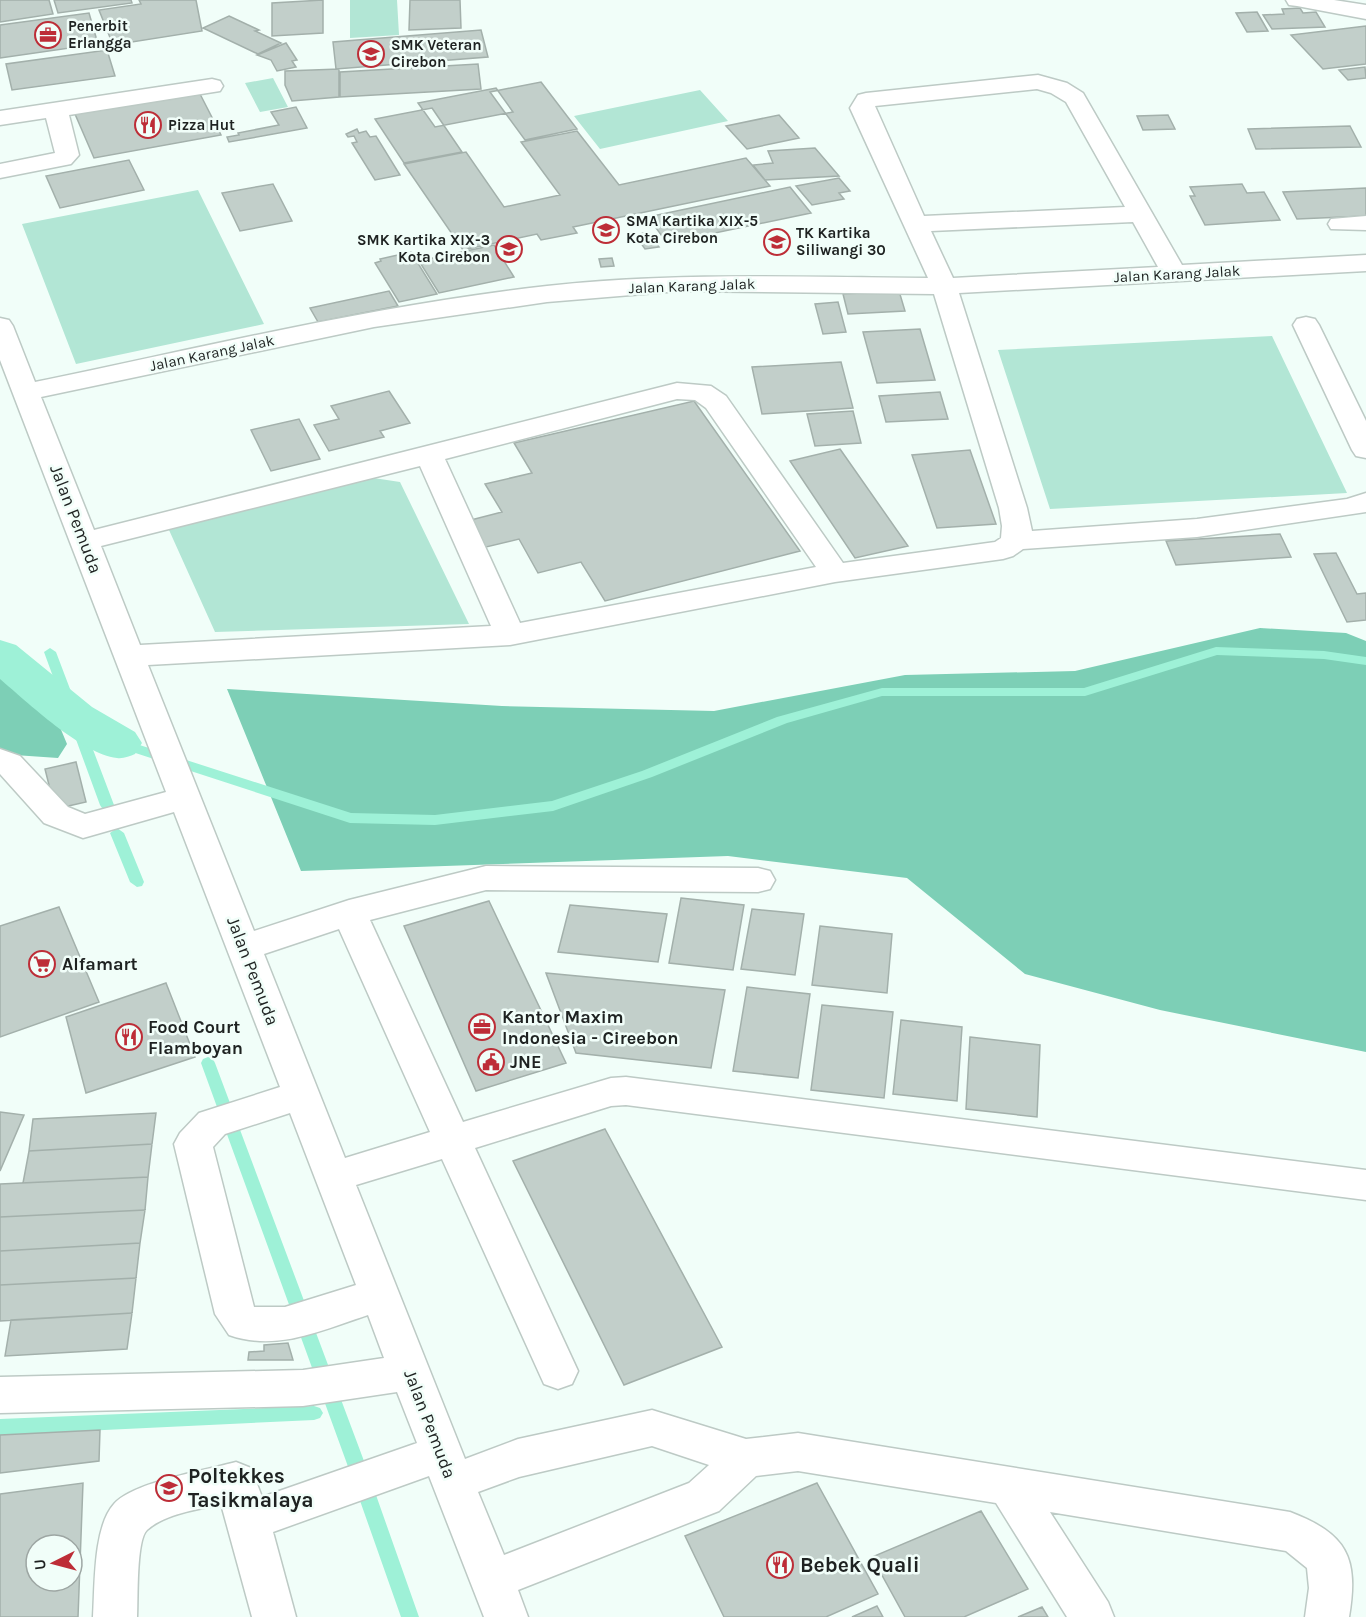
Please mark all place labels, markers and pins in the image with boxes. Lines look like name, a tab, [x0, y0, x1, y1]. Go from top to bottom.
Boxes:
place label: Penerbit Erlangga	[68, 17, 132, 52]
office icon: Penerbit Erlangga	[33, 20, 63, 50]
place label: SMK Veteran Cirebon	[391, 36, 482, 71]
school or university icon: SMK Veteran Cirebon	[356, 39, 386, 69]
restaurant icon: Pizza Hut	[133, 110, 163, 140]
place label: Pizza Hut	[168, 116, 235, 134]
place label: SMA Kartika XIX-5 Kota Cirebon	[626, 212, 758, 247]
school or university icon: SMA Kartika XIX-5 Kota Cirebon	[591, 215, 621, 245]
place label: TK Kartika Siliwangi 30	[796, 224, 886, 259]
school or university icon: TK Kartika Siliwangi 30	[762, 227, 792, 257]
place label: SMK Kartika XIX-3 Kota Cirebon	[357, 231, 490, 266]
school or university icon: SMK Kartika XIX-3 Kota Cirebon	[494, 234, 524, 264]
supermarket icon: Alfamart	[27, 949, 57, 979]
place label: Alfamart	[62, 953, 138, 975]
place label: Kantor Maxim Indonesia - Cireebon	[502, 1006, 678, 1049]
office icon: Kantor Maxim Indonesia - Cireebon	[467, 1012, 497, 1042]
place label: Food Court Flamboyan	[148, 1016, 243, 1059]
restaurant icon: Food Court Flamboyan	[114, 1022, 144, 1052]
public building icon: JNE	[476, 1047, 506, 1077]
place label: JNE	[510, 1051, 541, 1073]
place label: Poltekkes Tasikmalaya	[188, 1464, 314, 1512]
school or university icon: Poltekkes Tasikmalaya	[154, 1473, 184, 1503]
restaurant icon: Bebek Quali	[765, 1550, 795, 1580]
place label: Bebek Quali	[800, 1553, 920, 1577]

